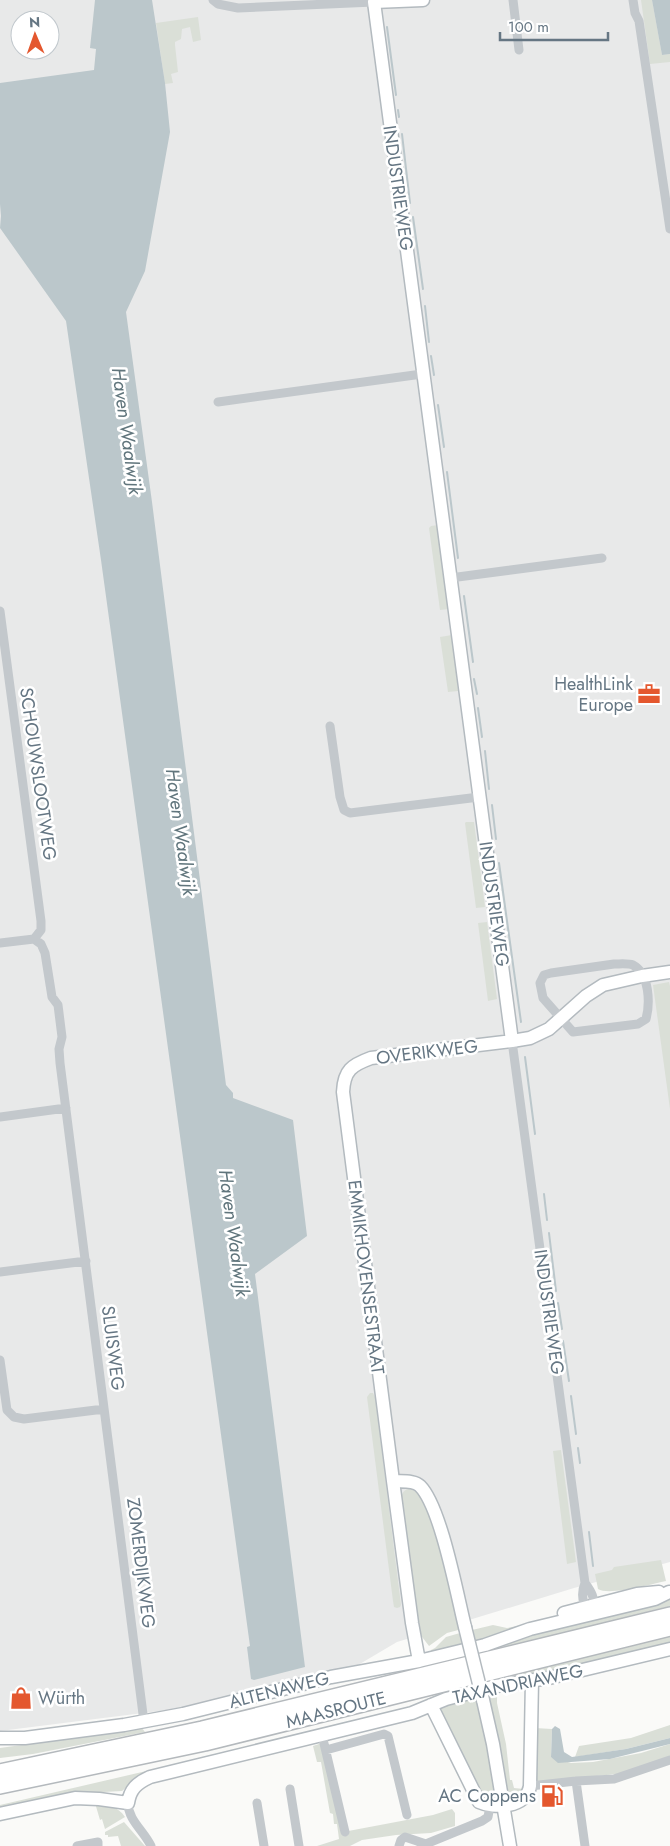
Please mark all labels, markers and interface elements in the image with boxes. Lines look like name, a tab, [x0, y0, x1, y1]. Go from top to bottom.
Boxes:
north arrow	[10, 10, 60, 60]
scale bar	[500, 10, 608, 42]
text: N	[29, 12, 40, 32]
text: 100 m	[508, 16, 549, 38]
street label: INDUSTRIEWEG	[376, 124, 420, 252]
water label: Haven Waalwijk	[105, 366, 149, 497]
place label: HealthLink Europe	[554, 671, 633, 718]
office icon: HealthLink Europe	[636, 681, 662, 707]
street label: SCHOUWSLOOTWEG	[13, 686, 63, 862]
water label: Haven Waalwijk	[159, 767, 203, 898]
street label: INDUSTRIEWEG	[472, 840, 516, 968]
street label: OVERIKWEG	[375, 1033, 479, 1071]
water label: Haven Waalwijk	[212, 1168, 256, 1299]
street label: EMMIKHOVENSESTRAAT	[341, 1178, 391, 1376]
street label: INDUSTRIEWEG	[527, 1248, 571, 1376]
street label: SLUISWEG	[95, 1304, 131, 1392]
street label: ZOMERDIJKWEG	[120, 1496, 162, 1630]
street label: TAXANDRIAWEG	[450, 1657, 586, 1711]
street label: ALTENAWEG	[226, 1665, 332, 1715]
shop icon: Würth	[8, 1685, 34, 1711]
place label: Würth	[38, 1685, 85, 1711]
street label: MAASROUTE	[283, 1685, 389, 1735]
place label: AC Coppens	[438, 1783, 536, 1809]
fuel station icon: AC Coppens	[539, 1783, 565, 1809]

